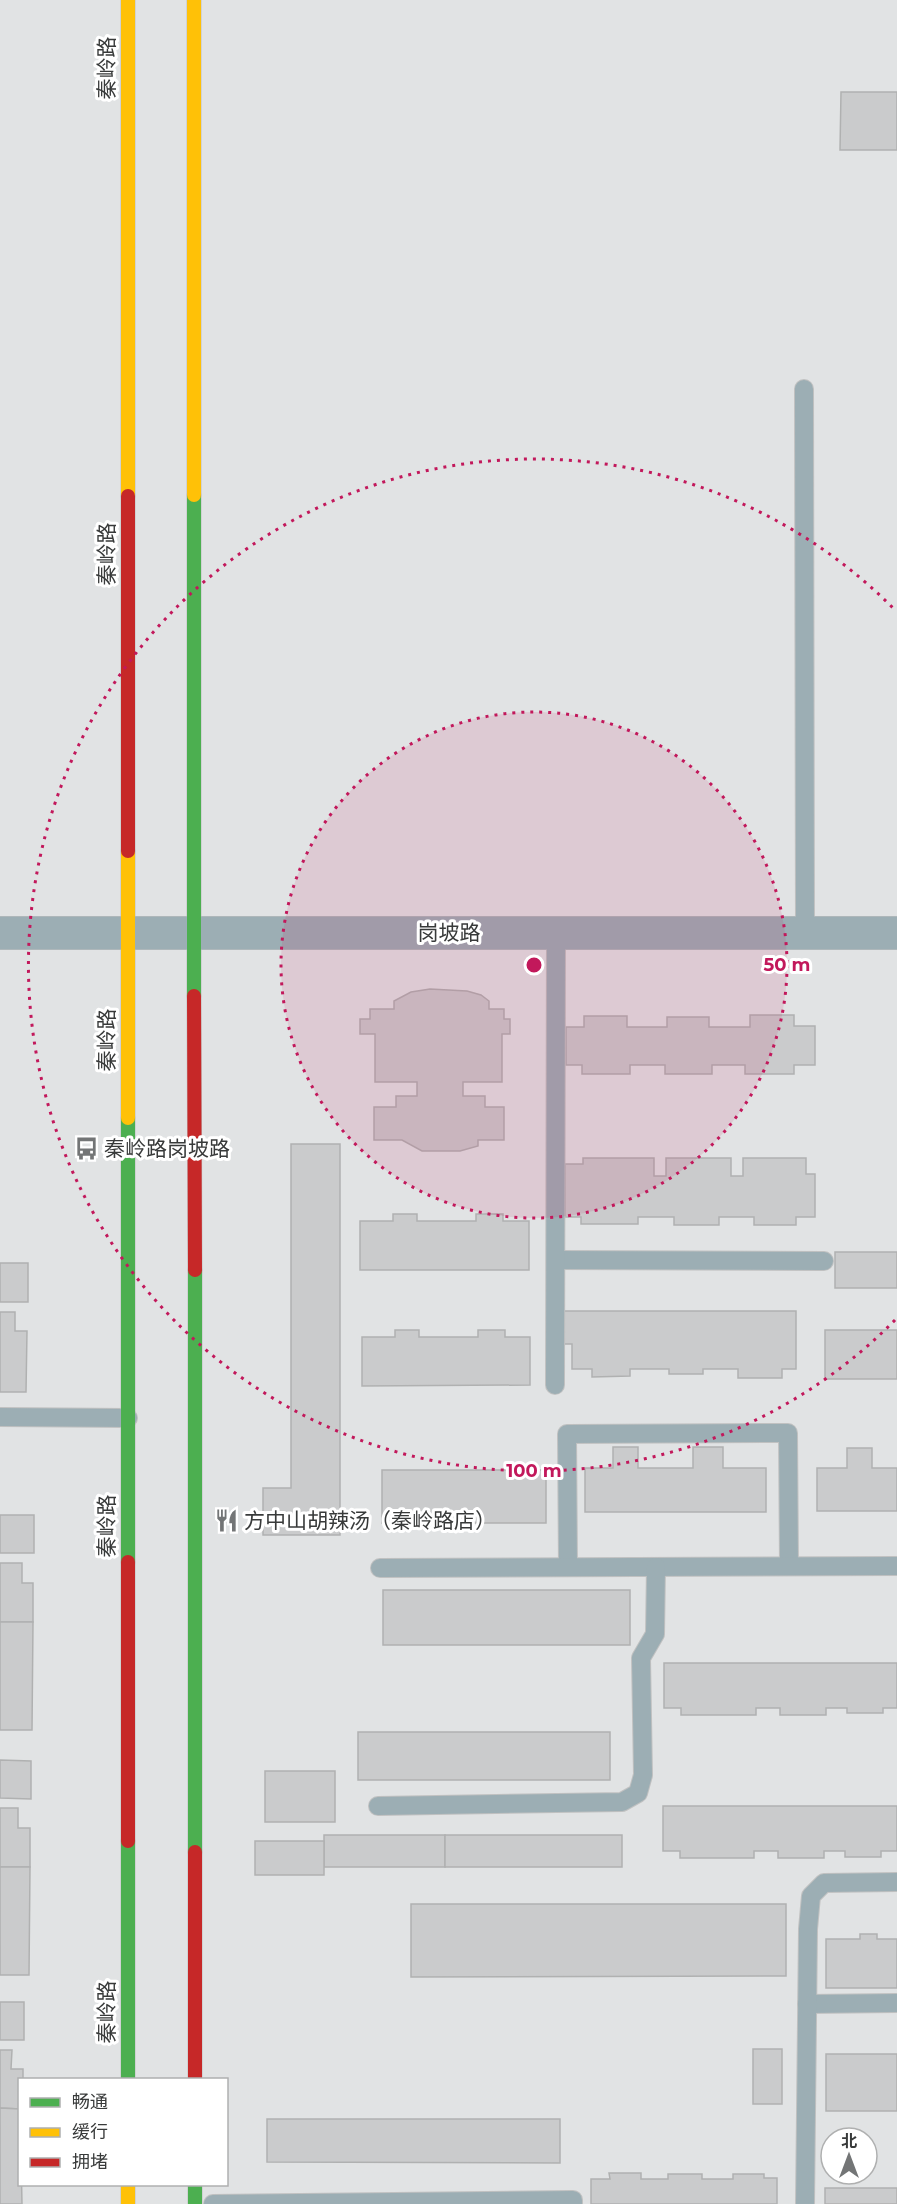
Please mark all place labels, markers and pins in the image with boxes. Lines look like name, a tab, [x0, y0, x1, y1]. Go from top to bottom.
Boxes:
centre of rings	[524, 955, 544, 975]
bus stop icon: 秦岭路岗坡路	[73, 1136, 99, 1162]
place label: 秦岭路岗坡路	[104, 1136, 230, 1161]
restaurant icon: 方中山胡辣汤（秦岭路店）	[213, 1508, 239, 1534]
place label: 方中山胡辣汤（秦岭路店）	[244, 1508, 496, 1533]

